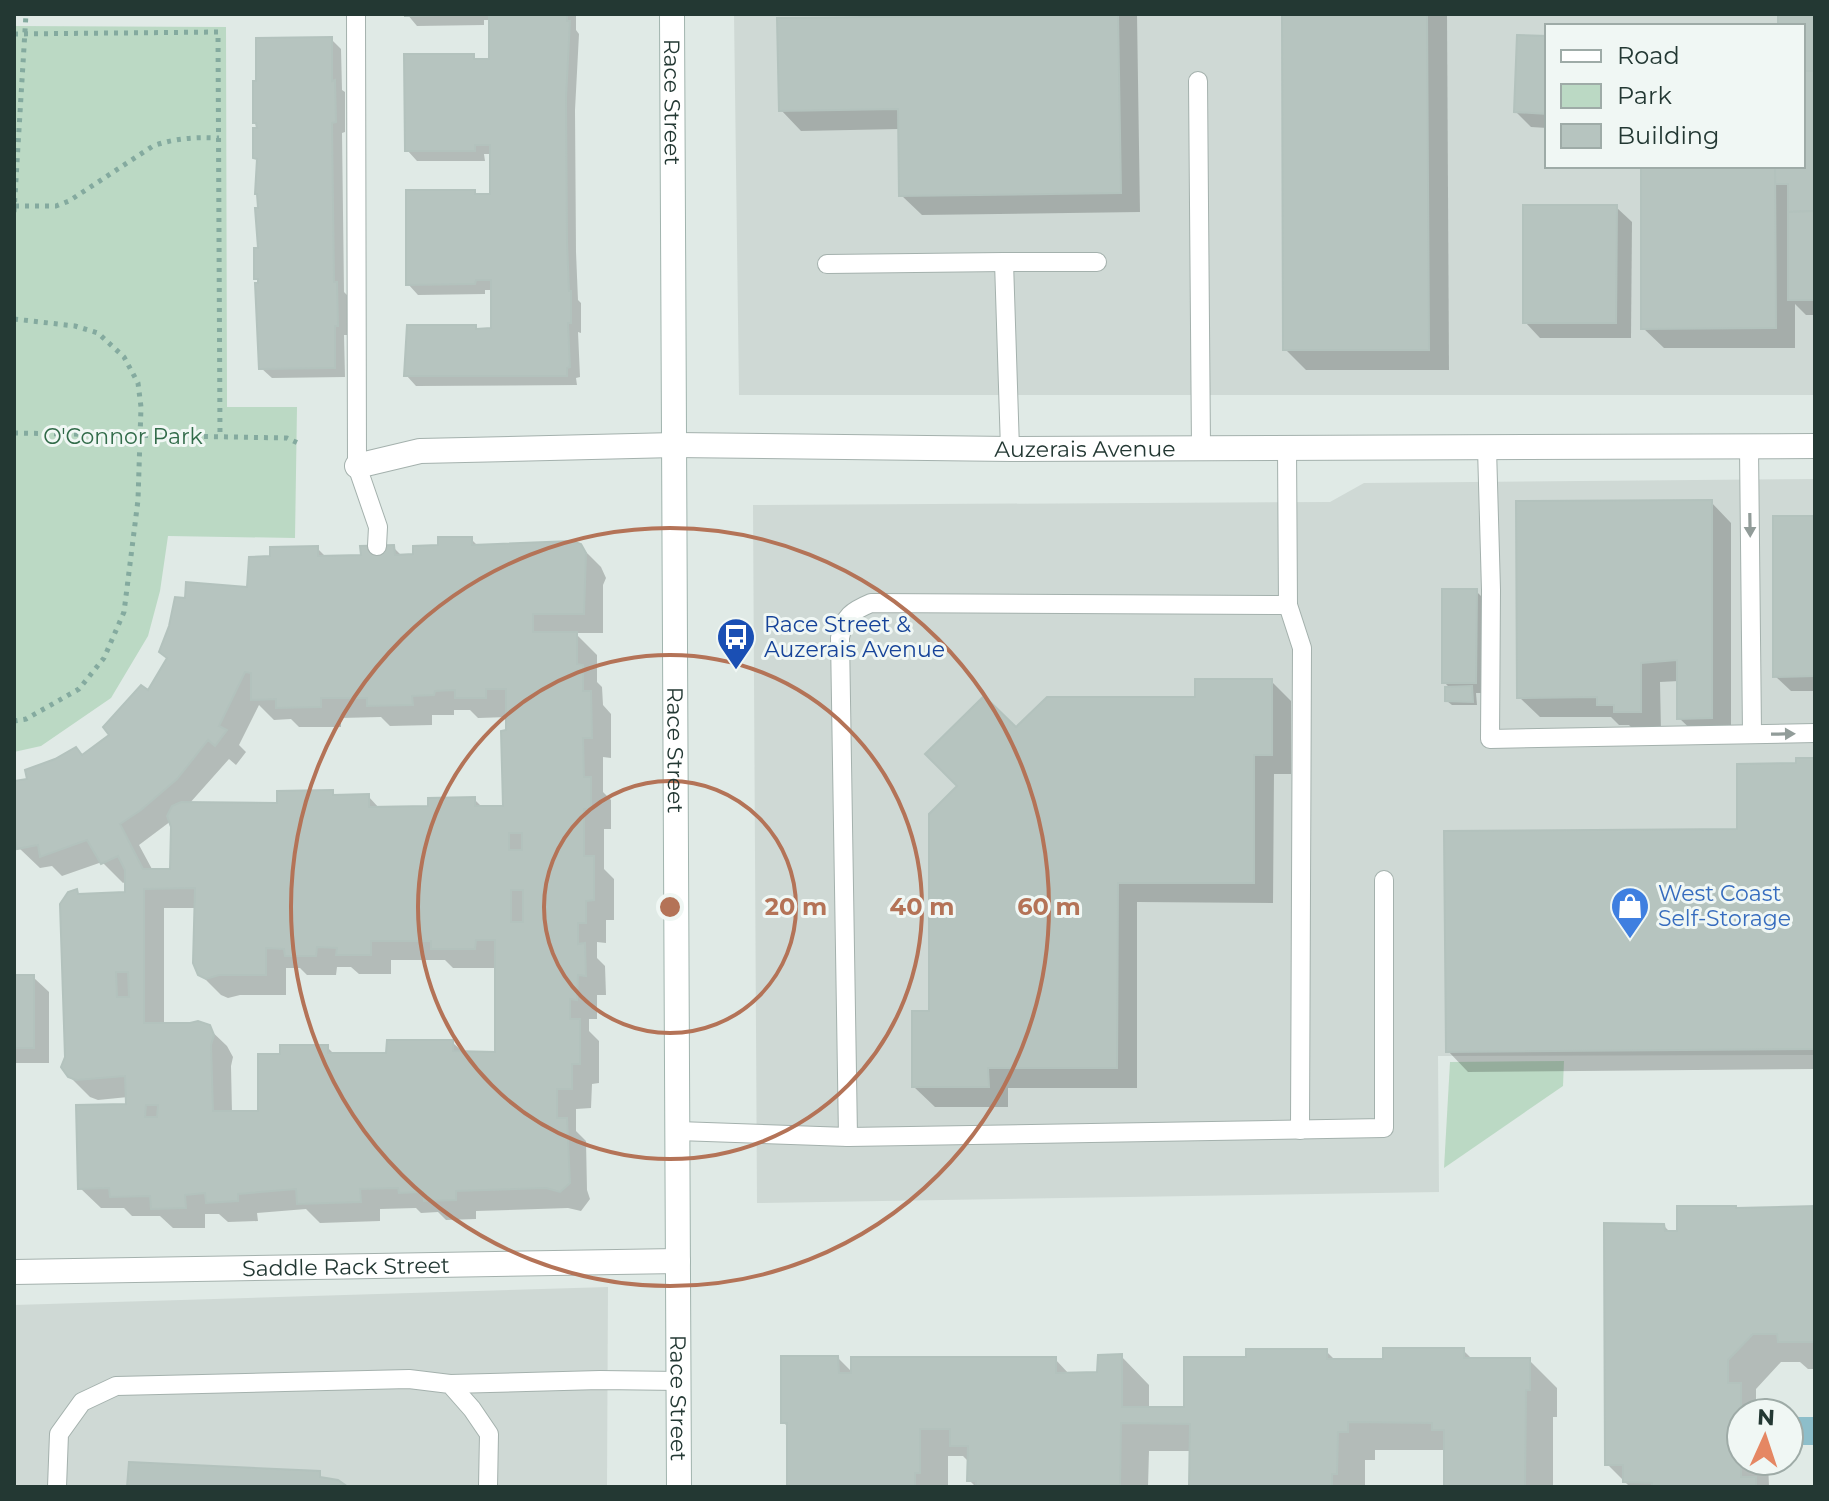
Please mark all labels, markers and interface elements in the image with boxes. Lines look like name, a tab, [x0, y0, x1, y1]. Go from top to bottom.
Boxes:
legend	[1545, 24, 1805, 168]
street label: Race Street	[659, 39, 686, 165]
text: Road	[1617, 41, 1680, 70]
text: Park	[1617, 81, 1672, 110]
text: Building	[1617, 121, 1720, 150]
park label: O'Connor Park	[43, 423, 204, 450]
street label: Auzerais Avenue	[994, 435, 1176, 463]
one-way arrow	[1743, 513, 1756, 538]
place label: Race Street & Auzerais Avenue	[764, 611, 945, 663]
bus stop icon: Race Street & Auzerais Avenue	[715, 616, 757, 671]
street label: Race Street	[662, 687, 689, 813]
one-way arrow	[1771, 728, 1796, 740]
place label: West Coast Self-Storage	[1658, 880, 1791, 932]
shop icon: West Coast Self-Storage	[1609, 885, 1651, 940]
text: 20 m	[765, 892, 827, 921]
text: 40 m	[890, 892, 954, 921]
text: 60 m	[1017, 892, 1081, 921]
centre of rings	[656, 893, 684, 921]
street label: Saddle Rack Street	[242, 1251, 450, 1282]
street label: Race Street	[665, 1335, 692, 1461]
north arrow	[1725, 1397, 1805, 1477]
text: N	[1756, 1404, 1776, 1431]

